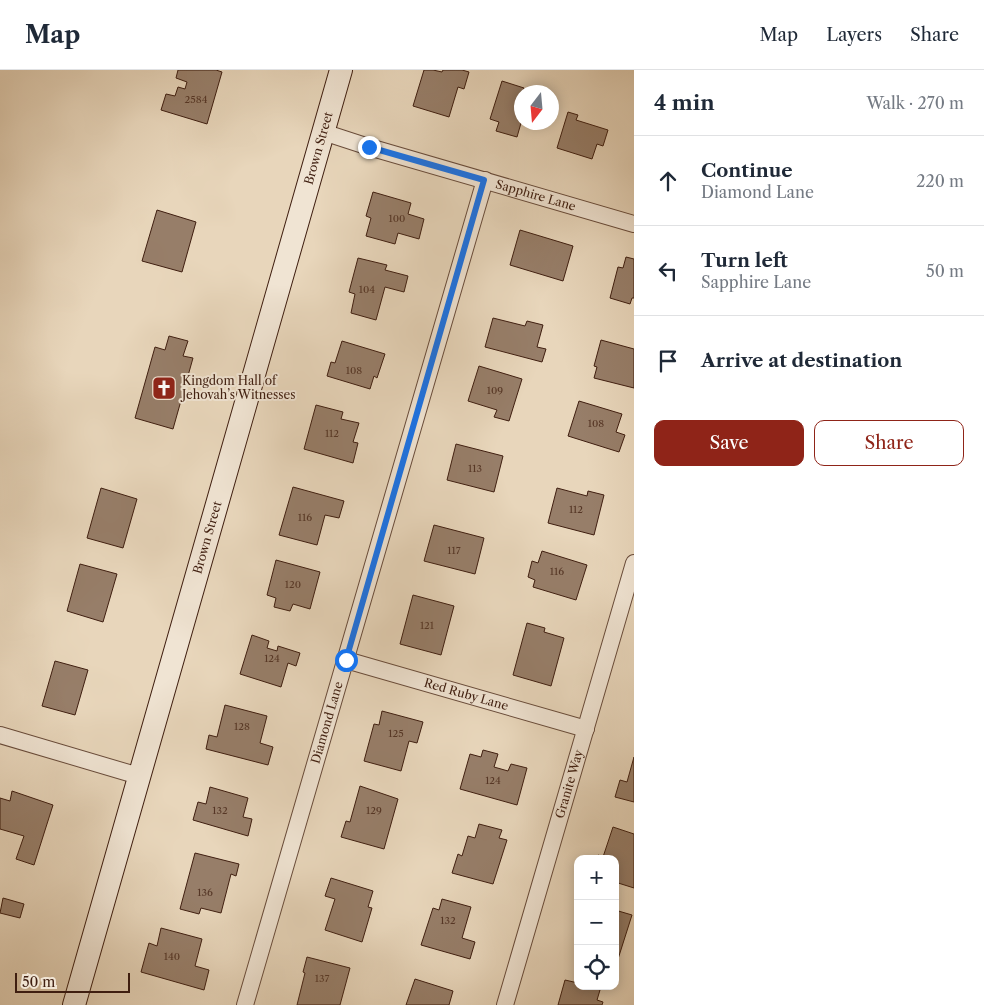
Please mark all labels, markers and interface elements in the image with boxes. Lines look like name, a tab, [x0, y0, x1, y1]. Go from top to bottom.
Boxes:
text: Map	[25, 20, 80, 49]
text: Map	[760, 24, 798, 46]
text: Layers	[826, 24, 882, 46]
text: Share	[910, 24, 959, 46]
north arrow	[514, 85, 559, 130]
text: 4 min	[654, 90, 715, 115]
house number: 2584	[185, 93, 208, 106]
text: Walk · 270 m	[866, 93, 964, 113]
street label: Brown Street	[301, 109, 336, 186]
route end	[358, 136, 381, 159]
text: Continue	[701, 159, 793, 182]
icon: ahead	[654, 167, 682, 195]
text: 220 m	[916, 171, 964, 191]
street label: Sapphire Lane	[494, 176, 578, 214]
text: Diamond Lane	[701, 182, 814, 202]
house number: 100	[389, 212, 405, 225]
text: Turn left	[701, 249, 788, 272]
icon: left	[654, 257, 682, 285]
text: 50 m	[926, 261, 964, 281]
text: Sapphire Lane	[701, 272, 811, 292]
house number: 104	[359, 283, 375, 296]
icon: arrive	[654, 347, 682, 375]
text: Arrive at destination	[701, 349, 902, 372]
house number: 108	[346, 364, 362, 377]
place label: Kingdom Hall of Jehovah’s Witnesses	[180, 373, 296, 402]
church icon: Kingdom Hall of Jehovah’s Witnesses	[151, 375, 177, 401]
house number: 109	[487, 384, 503, 397]
house number: 108	[588, 417, 604, 430]
button: Save	[654, 420, 804, 466]
button: Share	[814, 420, 964, 466]
house number: 112	[325, 427, 339, 440]
house number: 113	[468, 462, 482, 475]
street label: Brown Street	[189, 499, 225, 576]
house number: 112	[569, 503, 583, 516]
house number: 116	[298, 511, 312, 524]
house number: 117	[447, 544, 461, 557]
house number: 116	[550, 565, 564, 578]
house number: 120	[285, 578, 301, 591]
house number: 121	[420, 619, 435, 632]
route start	[335, 649, 358, 672]
house number: 124	[264, 652, 280, 665]
street label: Red Ruby Lane	[422, 675, 510, 713]
street label: Diamond Lane	[308, 680, 346, 765]
house number: 128	[234, 720, 250, 733]
house number: 125	[388, 727, 404, 740]
street label: Granite Way	[552, 748, 586, 820]
house number: 124	[485, 774, 501, 787]
house number: 132	[212, 804, 228, 817]
house number: 129	[366, 804, 382, 817]
map controls	[574, 855, 619, 990]
button: +	[574, 855, 619, 900]
house number: 136	[197, 886, 213, 899]
button: −	[574, 900, 619, 945]
house number: 132	[440, 914, 456, 927]
button: locate	[574, 945, 619, 990]
house number: 140	[164, 950, 180, 963]
scale bar	[15, 970, 130, 993]
house number: 137	[315, 972, 329, 985]
text: 50 m	[22, 973, 55, 991]

